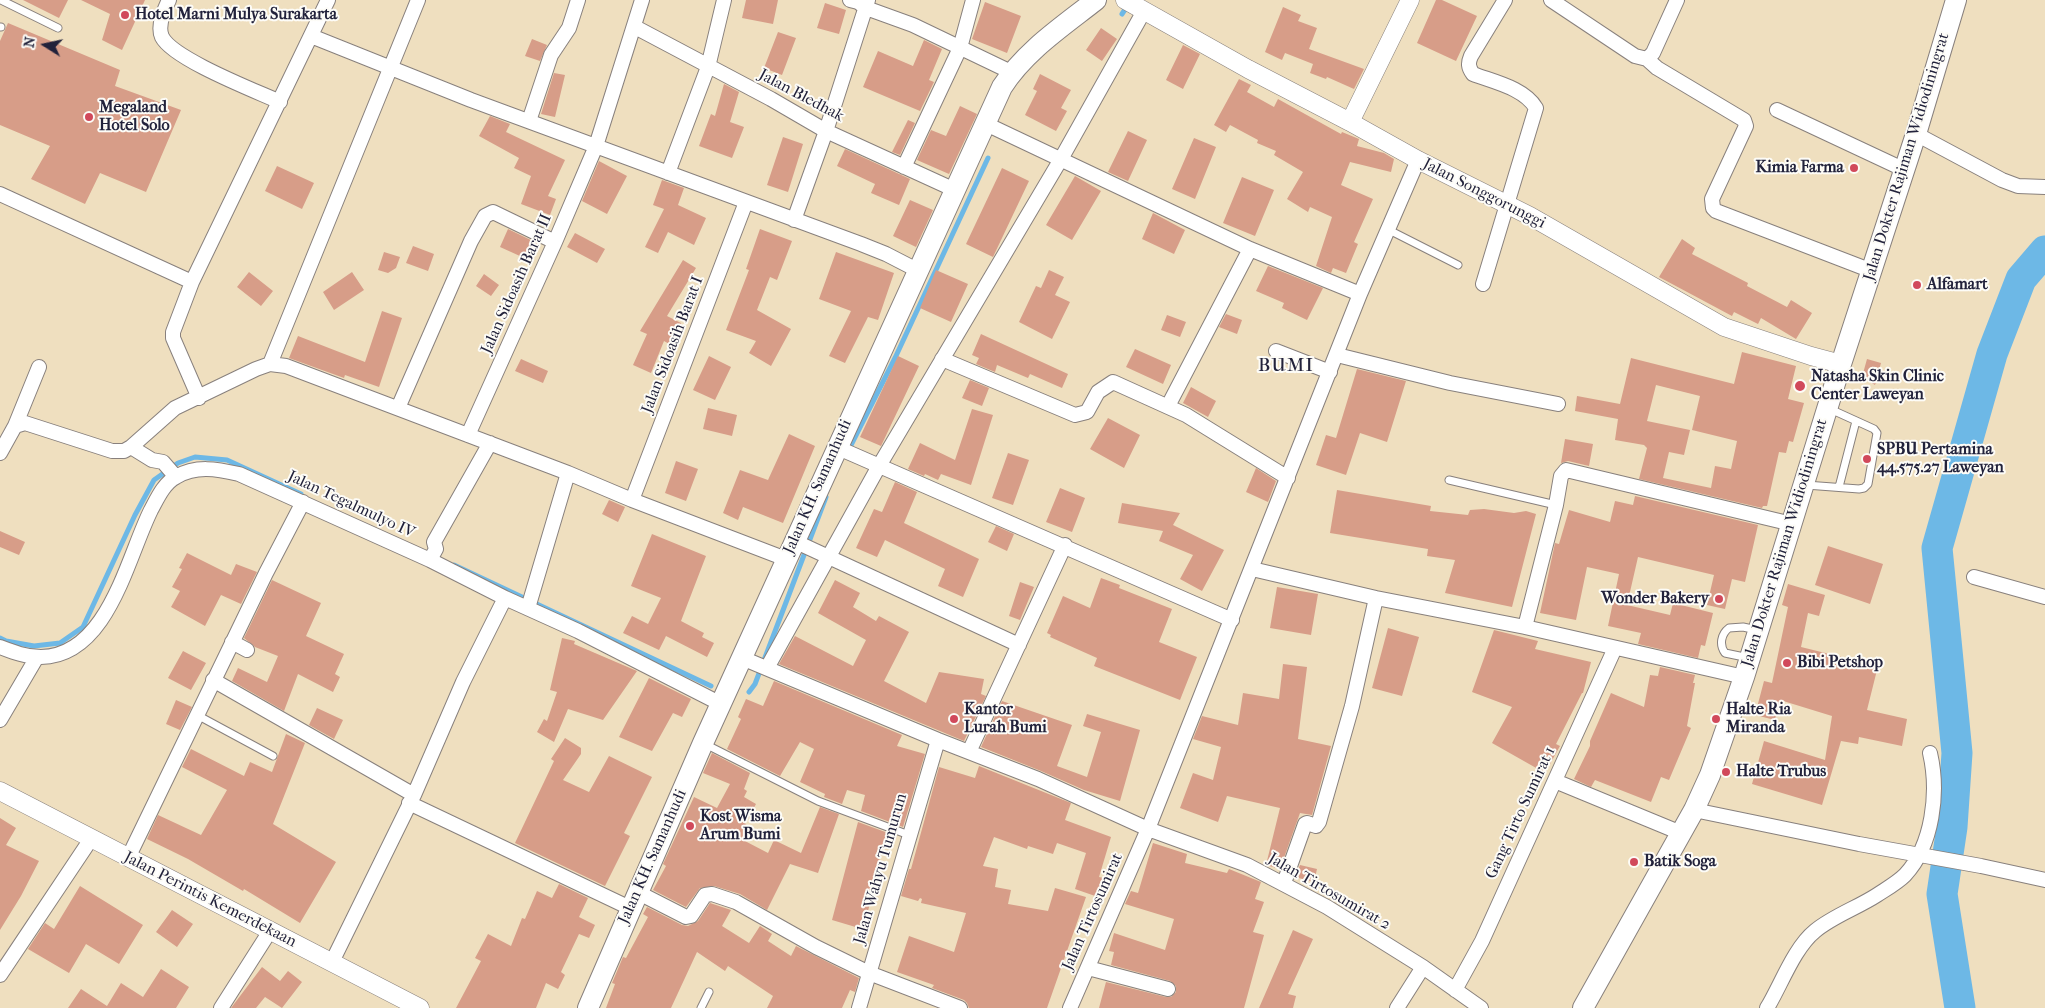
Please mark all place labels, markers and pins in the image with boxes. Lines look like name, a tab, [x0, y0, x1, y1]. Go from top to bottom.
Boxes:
place label: Hotel Marni Mulya Surakarta	[135, 5, 337, 25]
marker: Hotel Marni Mulya Surakarta	[119, 9, 131, 21]
place label: Megaland Hotel Solo	[99, 98, 170, 136]
marker: Megaland Hotel Solo	[83, 111, 95, 123]
place label: Kimia Farma	[1755, 158, 1844, 178]
marker: Kimia Farma	[1848, 162, 1860, 174]
place label: Alfamart	[1927, 275, 1988, 295]
marker: Alfamart	[1911, 279, 1923, 291]
place label: Natasha Skin Clinic Center Laweyan	[1811, 367, 1944, 405]
marker: Natasha Skin Clinic Center Laweyan	[1793, 379, 1807, 393]
place label: SPBU Pertamina 44.575.27 Laweyan	[1877, 440, 2004, 478]
marker: SPBU Pertamina 44.575.27 Laweyan	[1861, 453, 1873, 465]
place label: Wonder Bakery	[1601, 589, 1709, 609]
marker: Wonder Bakery	[1713, 593, 1725, 605]
place label: Bibi Petshop	[1797, 653, 1883, 673]
marker: Bibi Petshop	[1781, 657, 1793, 669]
place label: Kantor Lurah Bumi	[964, 700, 1047, 738]
place label: Halte Ria Miranda	[1726, 700, 1791, 738]
marker: Kantor Lurah Bumi	[948, 713, 960, 725]
marker: Halte Ria Miranda	[1710, 713, 1722, 725]
place label: Halte Trubus	[1736, 762, 1826, 782]
marker: Halte Trubus	[1720, 766, 1732, 778]
place label: Kost Wisma Arum Bumi	[700, 807, 781, 845]
marker: Kost Wisma Arum Bumi	[684, 820, 696, 832]
place label: Batik Soga	[1644, 852, 1716, 872]
marker: Batik Soga	[1628, 856, 1640, 868]

